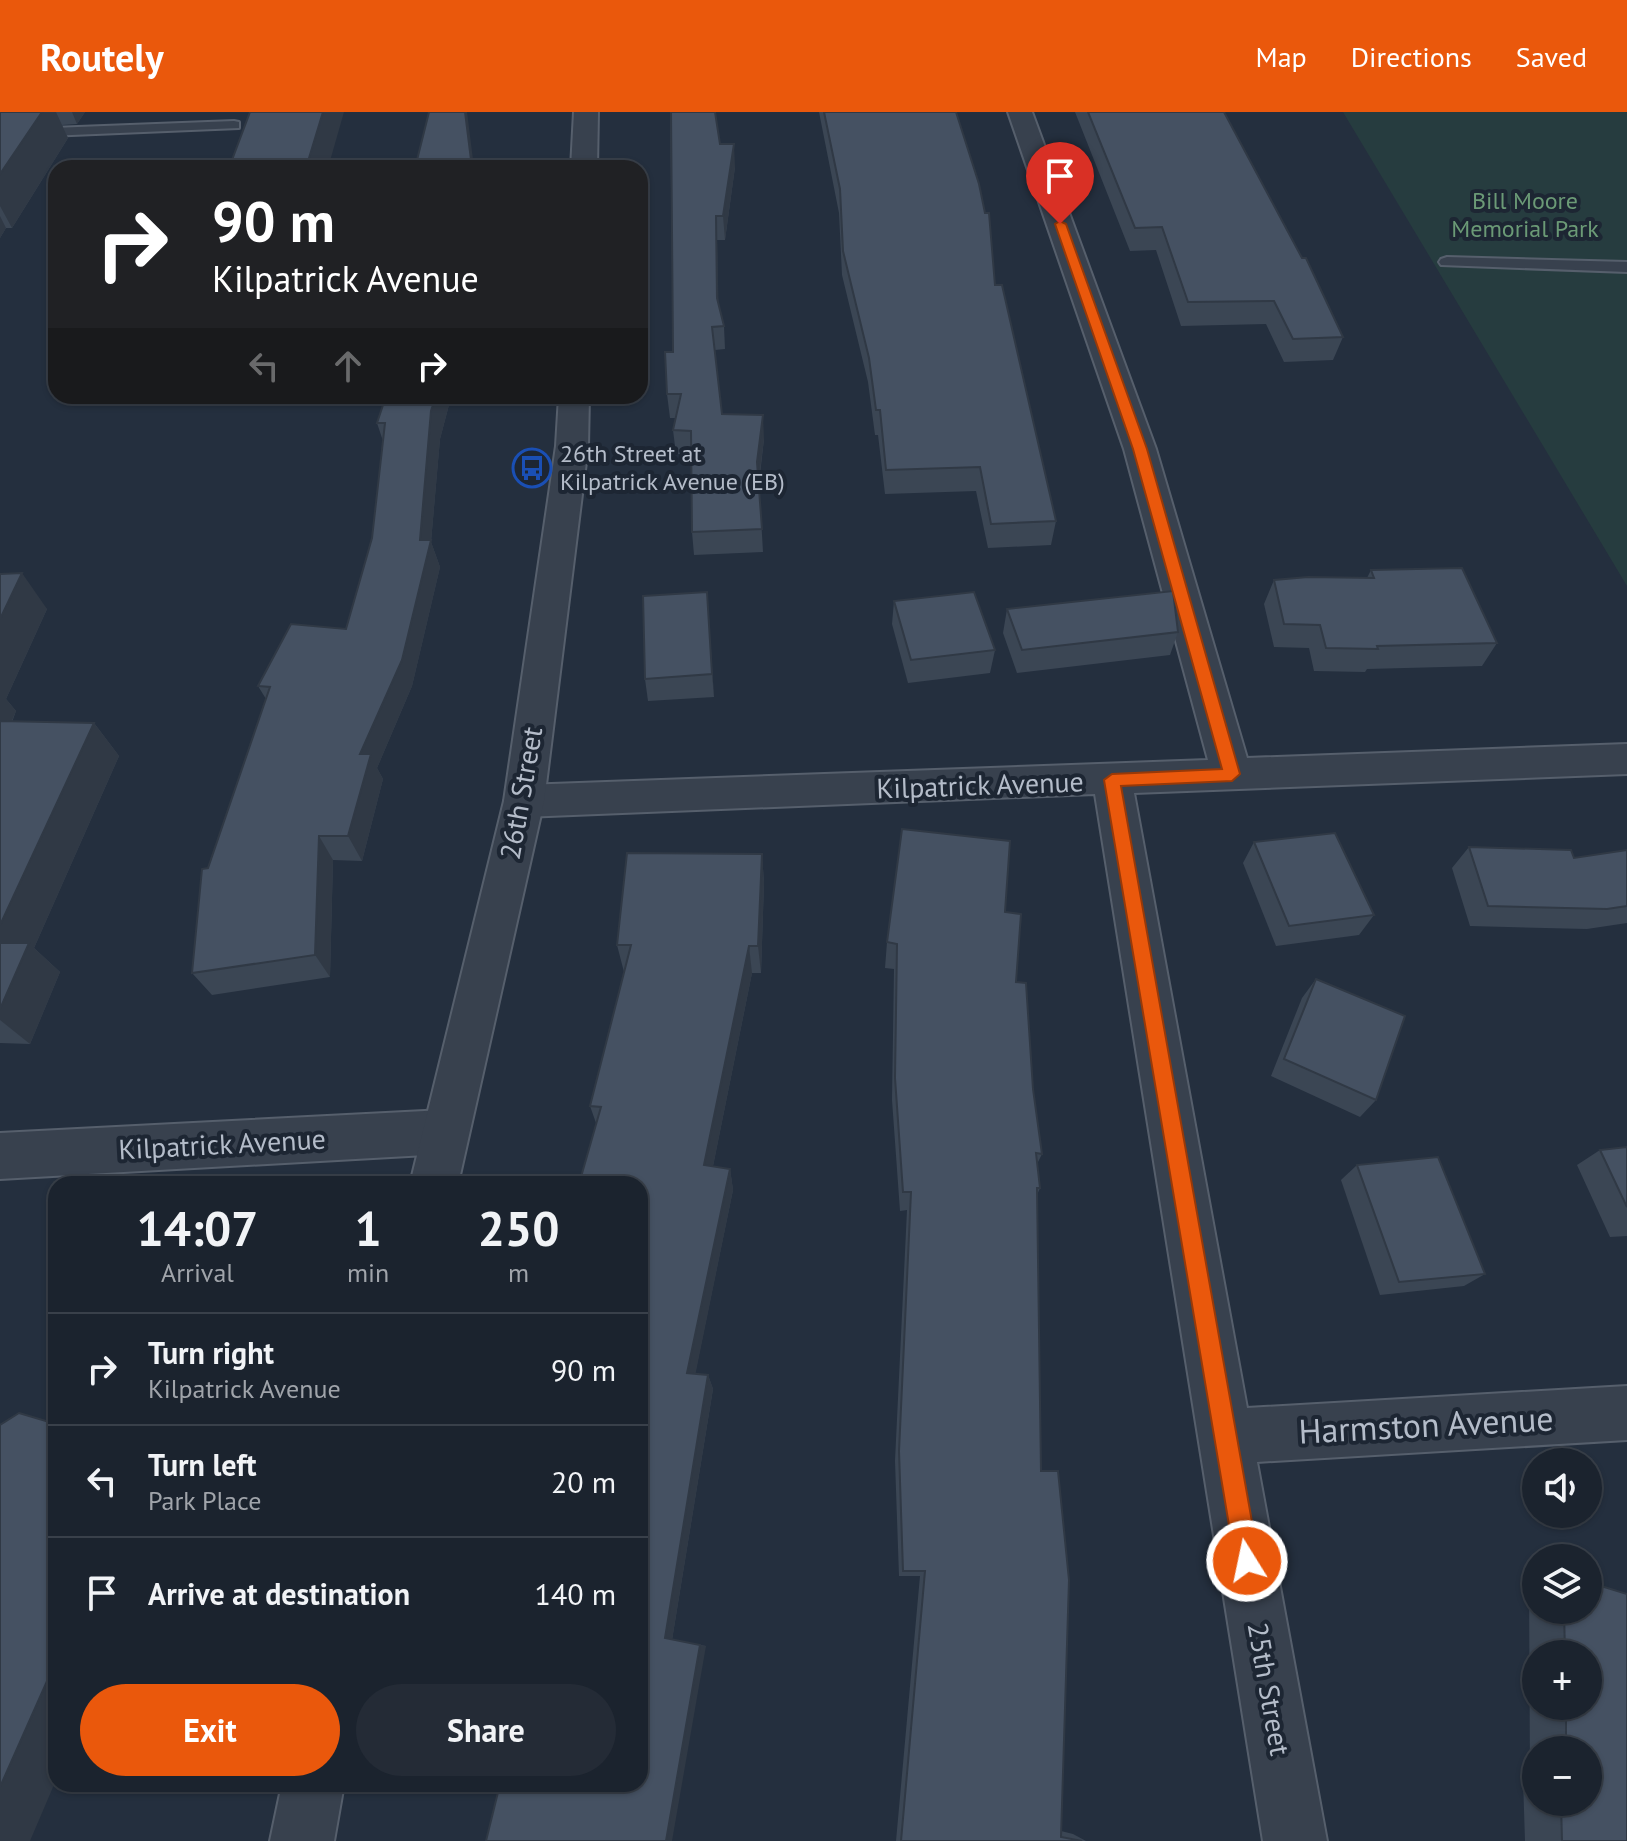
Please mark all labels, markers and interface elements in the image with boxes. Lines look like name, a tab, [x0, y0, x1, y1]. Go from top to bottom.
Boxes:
text: Routely	[40, 32, 164, 81]
text: Map	[1256, 38, 1307, 75]
text: Directions	[1351, 38, 1472, 75]
text: Saved	[1516, 38, 1587, 75]
pin	[1026, 142, 1094, 224]
icon: arrive	[1038, 154, 1082, 198]
text: 90 m	[212, 185, 335, 257]
park label: Bill Moore Memorial Park	[1451, 185, 1599, 244]
icon: right	[80, 192, 184, 296]
text: Kilpatrick Avenue	[212, 255, 479, 302]
icon: left	[242, 344, 286, 388]
icon: ahead	[326, 344, 370, 388]
icon: right	[410, 344, 454, 388]
place label: 26th Street at Kilpatrick Avenue (EB)	[560, 438, 785, 497]
bus stop icon: 26th Street at Kilpatrick Avenue (EB)	[511, 447, 553, 489]
street label: 26th Street	[491, 723, 550, 862]
street label: Kilpatrick Avenue	[876, 762, 1084, 807]
street label: Kilpatrick Avenue	[117, 1120, 327, 1167]
text: 14:07	[137, 1197, 258, 1259]
text: 1	[354, 1197, 382, 1259]
text: 250	[478, 1197, 559, 1259]
text: Arrival	[161, 1256, 234, 1289]
text: min	[347, 1256, 389, 1289]
text: m	[508, 1256, 529, 1289]
text: Turn right	[148, 1333, 274, 1372]
icon: right	[80, 1347, 124, 1391]
text: 90 m	[551, 1350, 616, 1389]
text: Kilpatrick Avenue	[148, 1372, 341, 1405]
street label: Harmston Avenue	[1297, 1395, 1555, 1453]
text: Turn left	[148, 1445, 256, 1484]
map controls	[1522, 1448, 1602, 1816]
button: sound	[1522, 1448, 1602, 1528]
icon: left	[80, 1459, 124, 1503]
text: 20 m	[551, 1462, 616, 1501]
text: Park Place	[148, 1484, 261, 1517]
position arrow	[1205, 1519, 1289, 1603]
button: layers	[1522, 1544, 1602, 1624]
icon: arrive	[80, 1571, 124, 1615]
text: Arrive at destination	[148, 1574, 410, 1613]
text: 140 m	[535, 1574, 616, 1613]
street label: 25th Street	[1240, 1620, 1299, 1759]
button: +	[1522, 1640, 1602, 1720]
button: Exit	[80, 1684, 340, 1776]
button: Share	[356, 1684, 616, 1776]
button: −	[1522, 1736, 1602, 1816]

